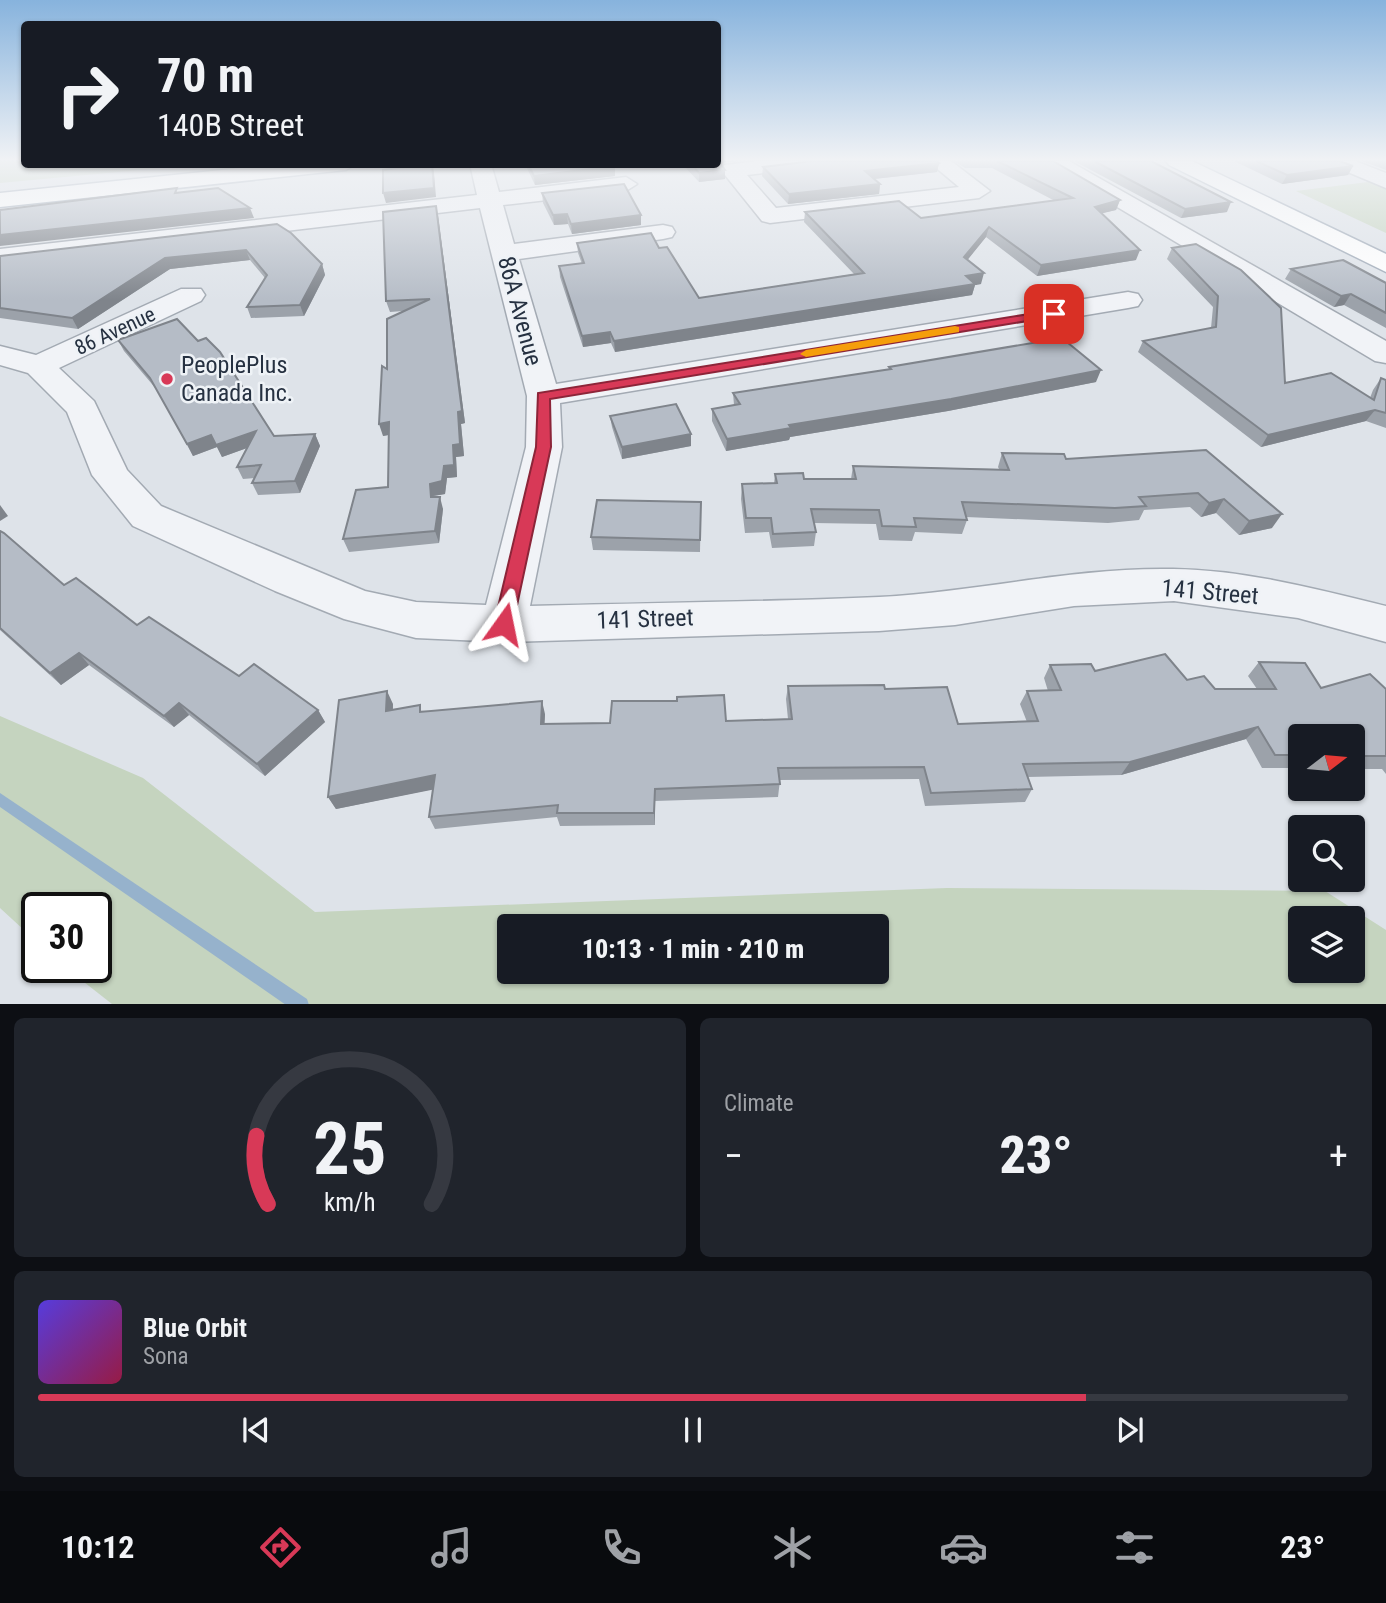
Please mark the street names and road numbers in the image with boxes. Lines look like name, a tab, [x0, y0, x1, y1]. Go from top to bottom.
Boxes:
street label: 86A Avenue	[492, 253, 548, 369]
street label: 86 Avenue	[71, 302, 159, 360]
street label: 141 Street	[1160, 574, 1260, 610]
street label: 141 Street	[596, 603, 694, 635]

